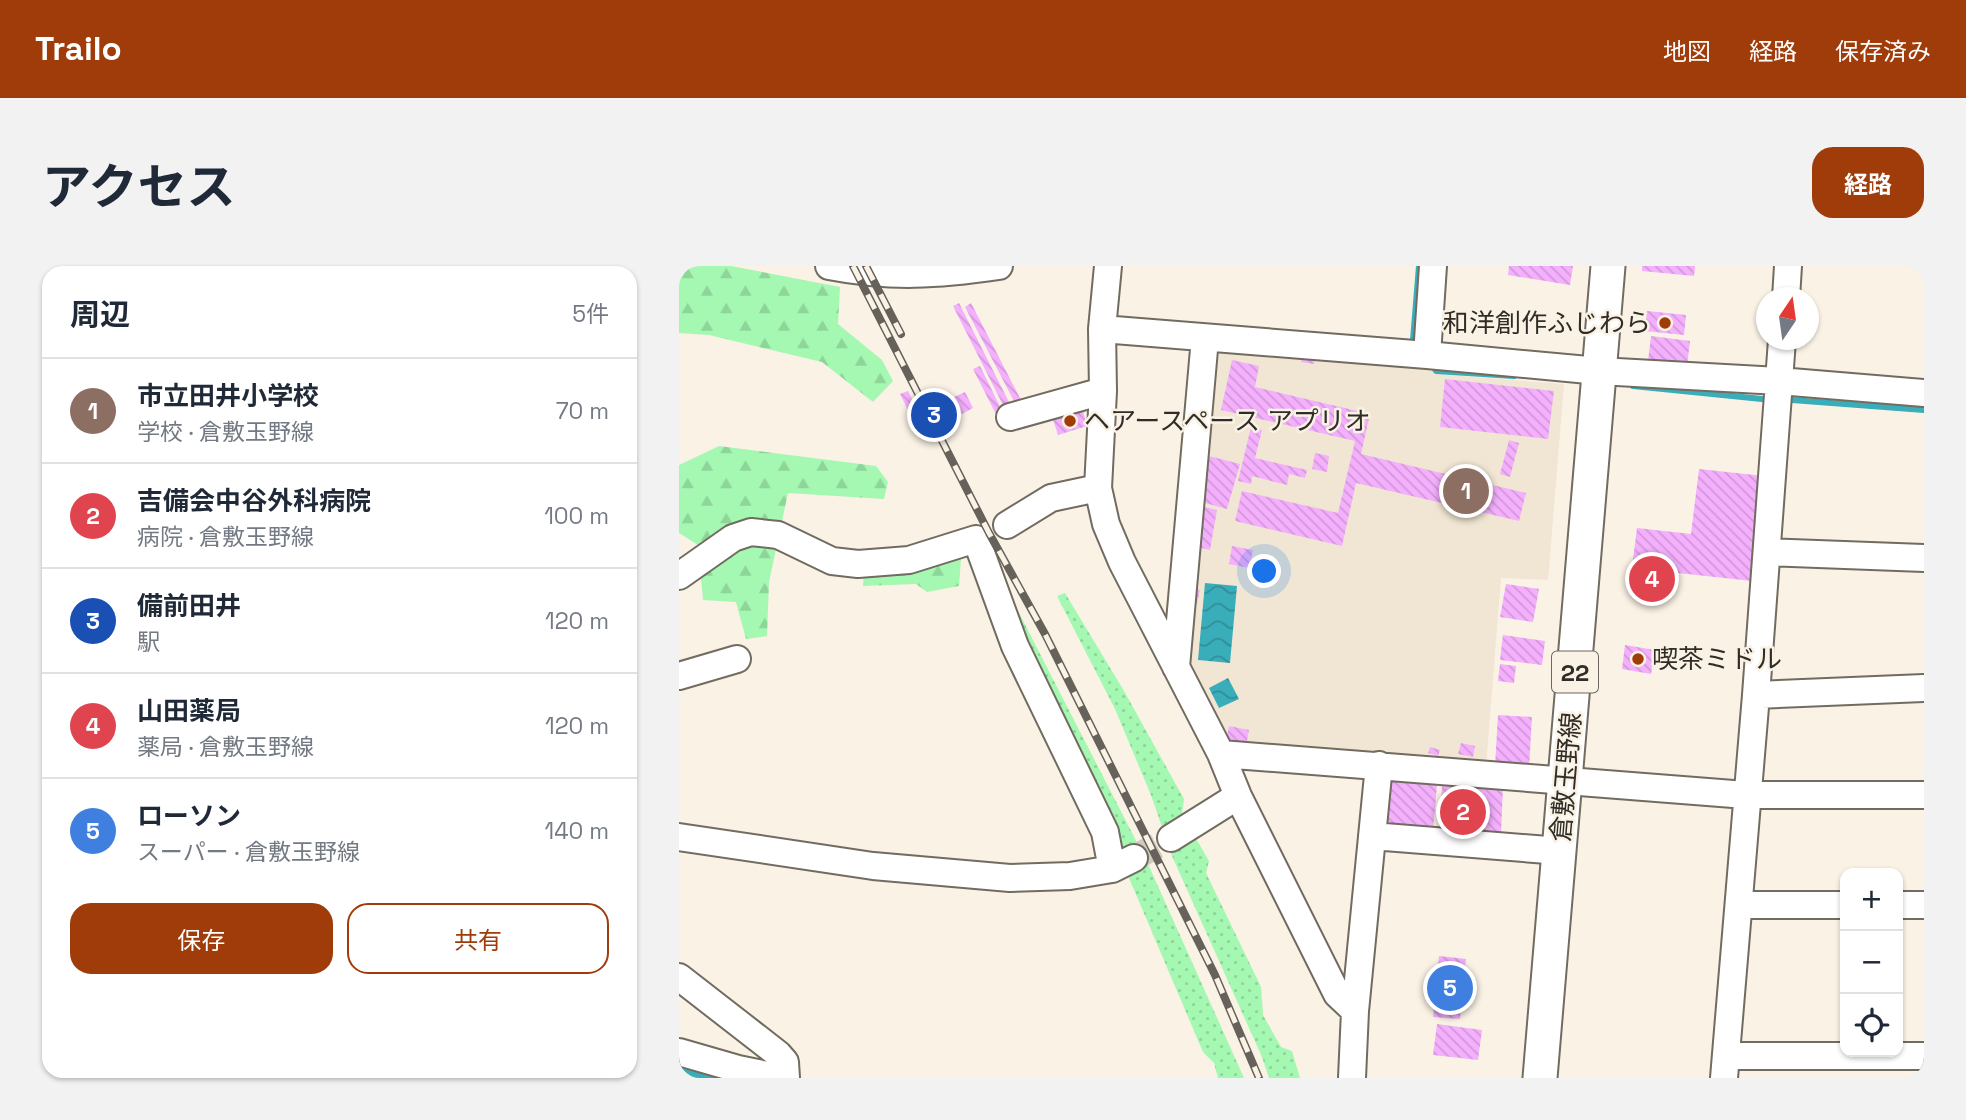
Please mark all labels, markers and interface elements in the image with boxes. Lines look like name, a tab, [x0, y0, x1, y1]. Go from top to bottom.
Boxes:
text: Trailo	[35, 28, 122, 70]
text: 地図	[1663, 36, 1711, 67]
text: 経路	[1749, 36, 1797, 67]
text: 保存済み	[1835, 36, 1931, 67]
button: 経路	[1812, 147, 1924, 218]
text: アクセス	[42, 156, 236, 218]
north arrow	[1756, 287, 1819, 350]
text: 周辺	[70, 295, 130, 334]
text: 5件	[572, 299, 609, 329]
place label: 和洋創作ふじわら	[1443, 306, 1651, 340]
marker: 和洋創作ふじわら	[1657, 315, 1673, 331]
text: 市立田井小学校	[137, 379, 319, 413]
pin: 3	[911, 389, 957, 441]
text: 1	[88, 396, 98, 426]
text: 70 m	[556, 396, 609, 426]
place label: ヘアースペース アプリオ	[1084, 404, 1371, 438]
marker: ヘアースペース アプリオ	[1062, 413, 1078, 429]
text: 学校 · 倉敷玉野線	[137, 417, 314, 447]
pin: 1	[1443, 465, 1489, 517]
text: 吉備会中谷外科病院	[137, 484, 371, 518]
text: 2	[86, 501, 100, 531]
text: 100 m	[544, 501, 609, 531]
text: 病院 · 倉敷玉野線	[137, 522, 314, 552]
pin: 4	[1629, 553, 1675, 605]
your location	[1247, 554, 1281, 588]
text: 備前田井	[137, 589, 241, 623]
text: 3	[86, 606, 100, 636]
text: 120 m	[545, 606, 609, 636]
text: 駅	[137, 627, 160, 657]
place label: 喫茶ミドル	[1652, 642, 1782, 676]
marker: 喫茶ミドル	[1630, 651, 1646, 667]
road number: 22	[1552, 652, 1598, 692]
text: 山田薬局	[137, 694, 241, 728]
text: 4	[86, 711, 100, 741]
text: 120 m	[545, 711, 609, 741]
street label: 倉敷玉野線	[1543, 711, 1589, 843]
text: 薬局 · 倉敷玉野線	[137, 732, 314, 762]
pin: 2	[1440, 786, 1486, 838]
text: ローソン	[137, 799, 241, 833]
text: 5	[86, 816, 100, 846]
text: 140 m	[545, 816, 609, 846]
text: スーパー · 倉敷玉野線	[137, 837, 360, 867]
map controls	[1840, 868, 1903, 1057]
button: +	[1840, 868, 1903, 931]
button: 保存	[70, 903, 333, 974]
button: 共有	[347, 903, 609, 974]
button: −	[1840, 931, 1903, 994]
pin: 5	[1427, 962, 1473, 1014]
button: locate	[1840, 994, 1903, 1057]

